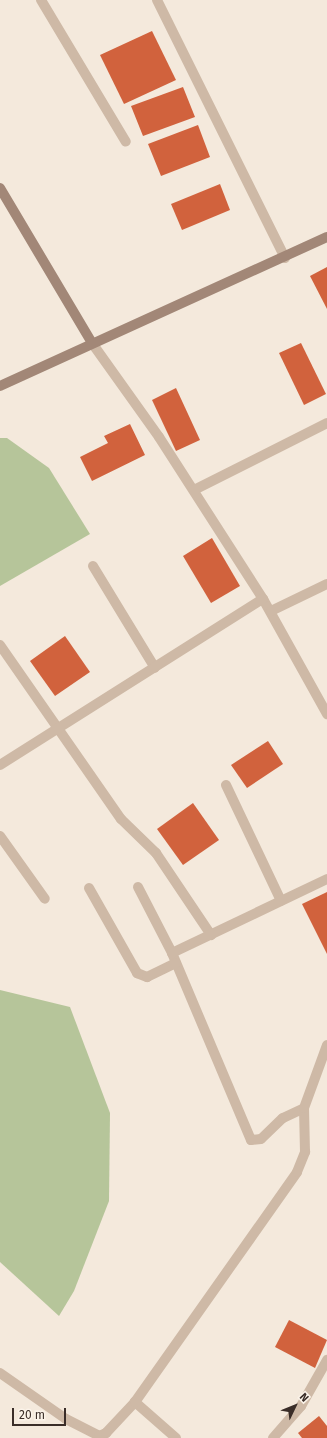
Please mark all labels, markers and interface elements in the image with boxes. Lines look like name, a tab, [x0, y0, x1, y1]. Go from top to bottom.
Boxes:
north arrow	[275, 1386, 315, 1426]
text: N	[297, 1390, 311, 1405]
scale bar	[14, 1400, 68, 1426]
text: 20 m	[19, 1408, 45, 1422]

